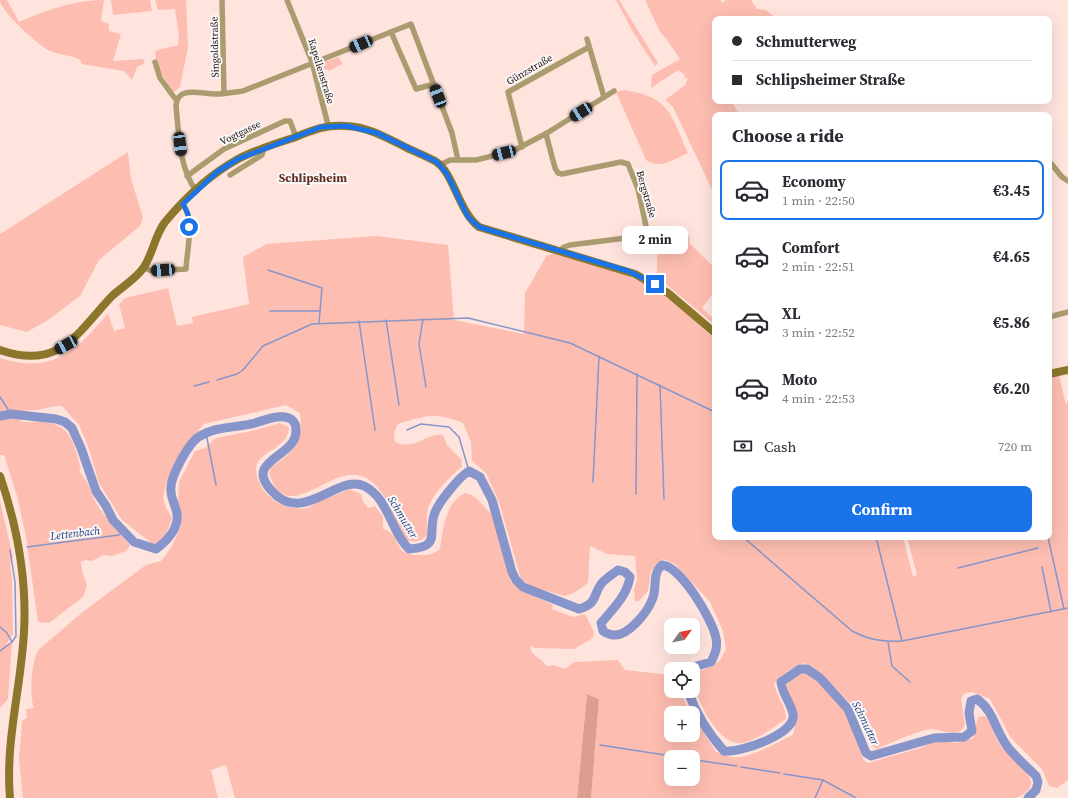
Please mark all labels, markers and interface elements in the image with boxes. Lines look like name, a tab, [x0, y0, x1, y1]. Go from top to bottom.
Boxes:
street label: Singoldstraße	[207, 16, 222, 78]
text: Schmutterweg	[756, 31, 856, 52]
car	[348, 34, 374, 54]
street label: Kapellenstraße	[305, 37, 338, 105]
street label: Günzstraße	[504, 51, 555, 88]
text: Schlipsheimer Straße	[756, 69, 905, 90]
car	[428, 83, 448, 109]
car	[568, 101, 594, 123]
street label: Vogtgasse	[218, 117, 263, 148]
text: Choose a ride	[732, 123, 844, 148]
car	[173, 131, 187, 157]
car	[491, 144, 517, 162]
street label: Bergstraße	[634, 169, 659, 219]
district label: Schlipsheim	[279, 170, 347, 186]
text: Economy	[782, 171, 846, 192]
icon: car	[734, 172, 770, 208]
text: €3.45	[993, 180, 1030, 201]
text: 1 min · 22:50	[782, 192, 855, 209]
route start	[180, 218, 198, 236]
callout: 2 min	[622, 226, 688, 254]
text: 2 min	[638, 231, 672, 248]
text: Comfort	[782, 237, 840, 258]
icon: car	[734, 238, 770, 274]
text: €4.65	[993, 246, 1030, 267]
text: 2 min · 22:51	[782, 258, 855, 275]
car	[151, 263, 175, 277]
route end	[646, 275, 664, 293]
text: XL	[782, 303, 801, 324]
icon: car	[734, 304, 770, 340]
text: €5.86	[993, 312, 1030, 333]
text: 3 min · 22:52	[782, 324, 855, 341]
car	[53, 334, 79, 356]
text: Moto	[782, 369, 817, 390]
icon: car	[734, 370, 770, 406]
text: €6.20	[993, 378, 1030, 399]
text: 4 min · 22:53	[782, 390, 855, 407]
icon: cash	[732, 435, 754, 457]
text: Cash	[764, 436, 796, 457]
text: 720 m	[998, 438, 1032, 455]
button: Confirm	[732, 486, 1032, 532]
water label: Schmutter	[384, 493, 421, 542]
water label: Lettenbach	[48, 523, 101, 544]
north arrow	[664, 618, 700, 654]
map controls	[664, 618, 700, 786]
button: locate	[664, 662, 700, 698]
water label: Schmutter	[849, 699, 883, 748]
button: +	[664, 706, 700, 742]
button: −	[664, 750, 700, 786]

